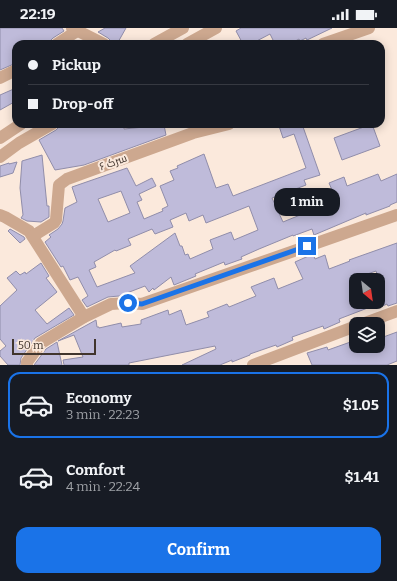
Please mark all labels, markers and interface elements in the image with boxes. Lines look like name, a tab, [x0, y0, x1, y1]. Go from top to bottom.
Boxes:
text: 22:19	[20, 5, 56, 23]
text: Pickup	[52, 56, 101, 74]
text: Drop-off	[52, 95, 113, 113]
street label: سرک ۶	[98, 152, 129, 173]
callout: 1 min	[274, 188, 340, 216]
text: 1 min	[291, 194, 323, 209]
route end	[298, 237, 316, 255]
north arrow	[349, 273, 385, 309]
map controls	[349, 273, 385, 353]
route start	[119, 294, 137, 312]
button: layers	[349, 317, 385, 353]
scale bar	[12, 337, 96, 356]
text: 50 m	[18, 339, 44, 352]
icon: car	[18, 387, 54, 423]
text: Economy	[66, 389, 132, 407]
text: $1.05	[343, 396, 379, 414]
text: 3 min · 22:23	[66, 407, 140, 422]
icon: car	[18, 459, 54, 495]
text: Comfort	[66, 461, 125, 479]
text: $1.41	[345, 468, 379, 486]
text: 4 min · 22:24	[66, 479, 140, 494]
button: Confirm	[16, 527, 381, 573]

